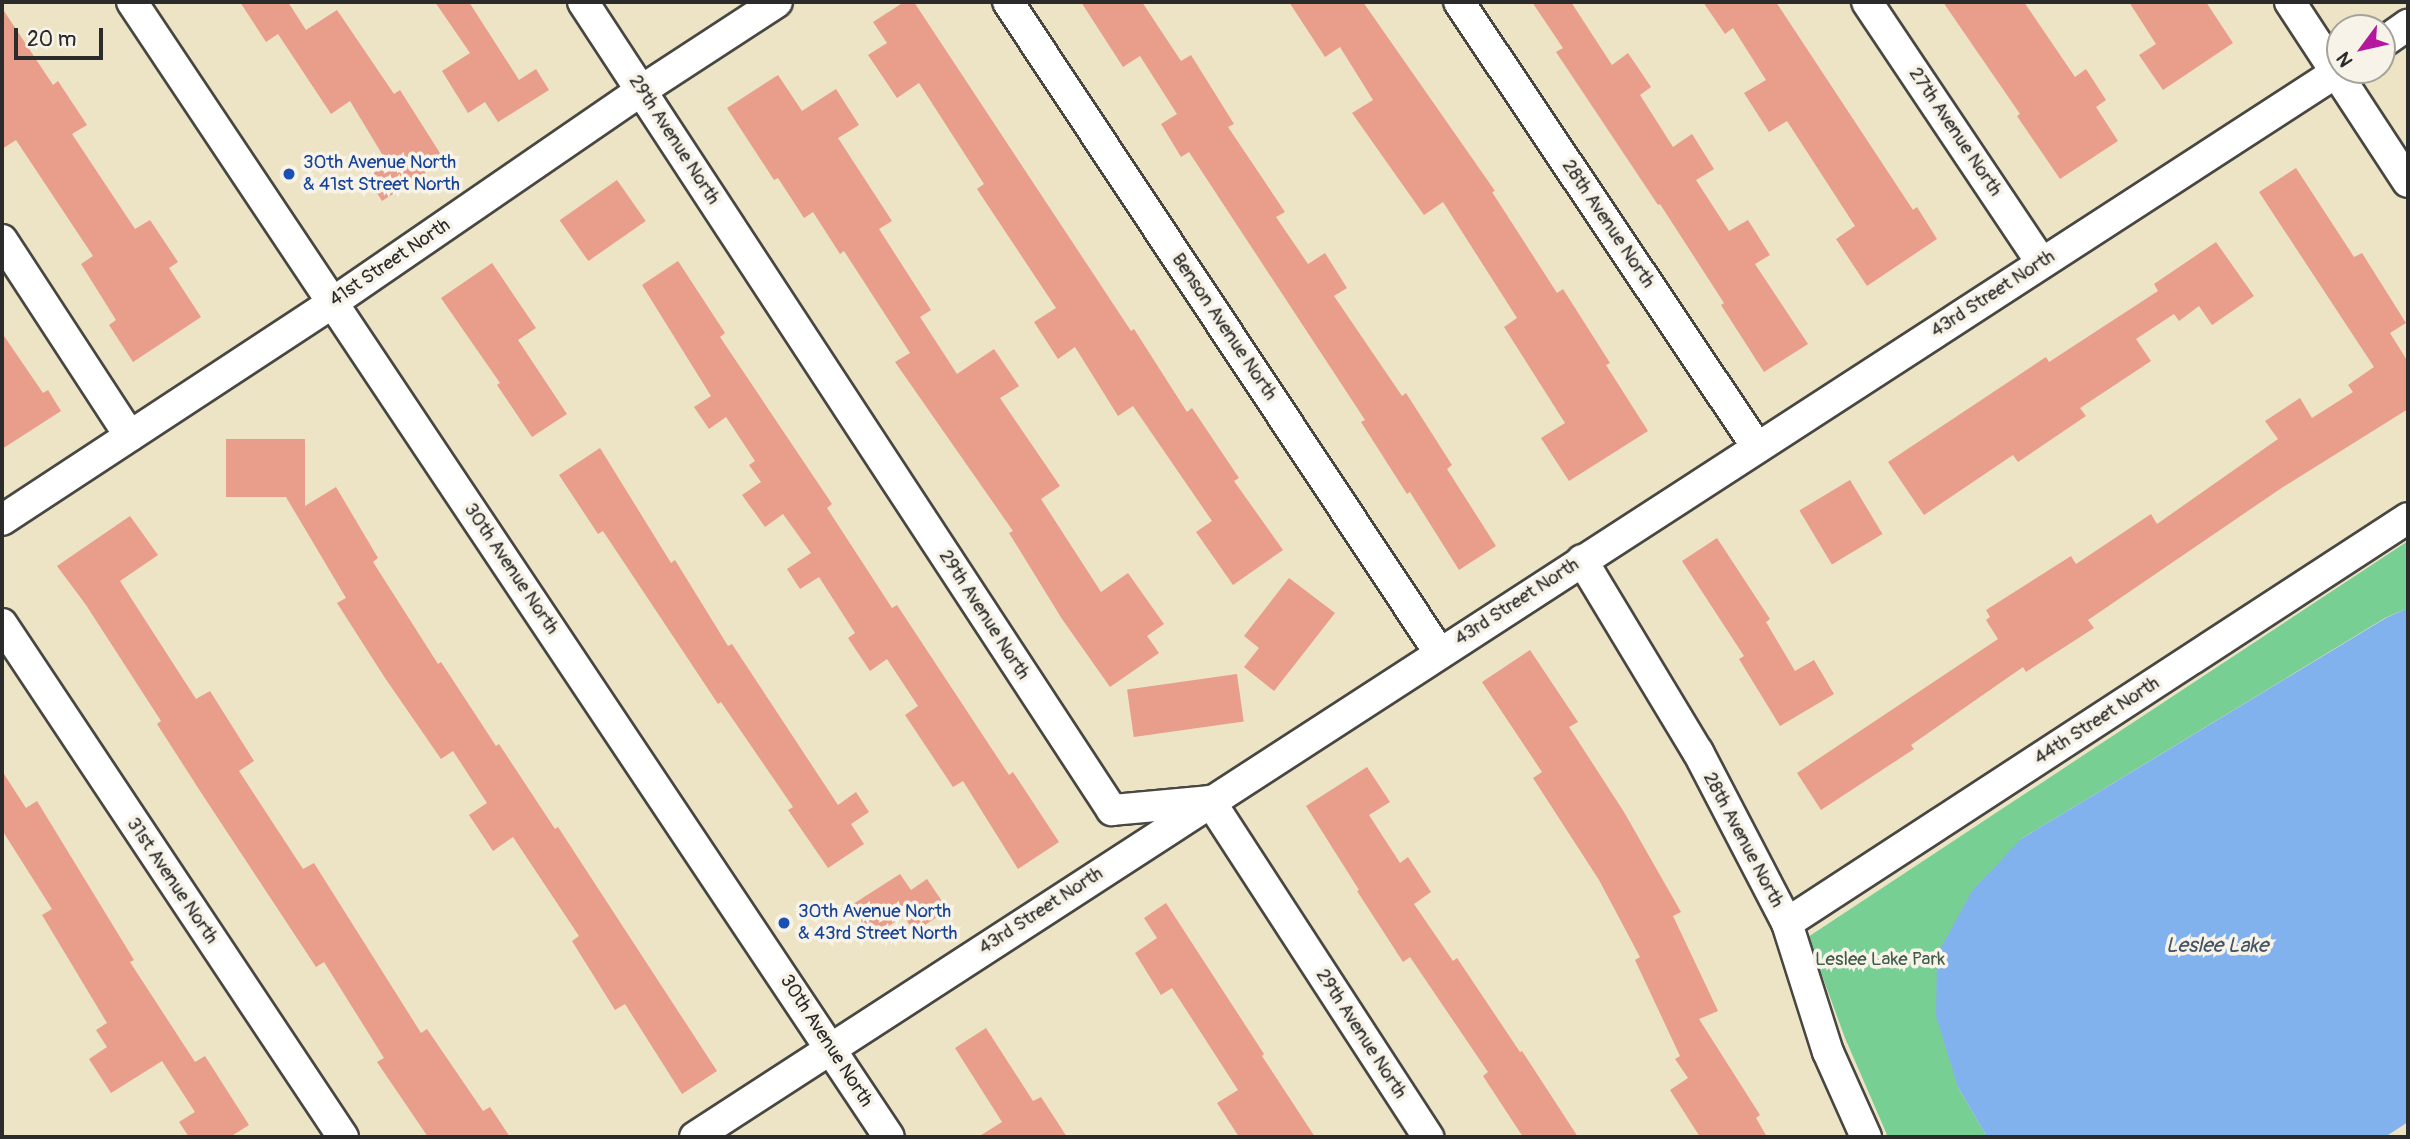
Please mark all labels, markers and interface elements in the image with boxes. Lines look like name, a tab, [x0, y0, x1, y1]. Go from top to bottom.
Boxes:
scale bar	[18, 14, 107, 58]
north arrow	[2326, 14, 2396, 84]
text: 20 m	[27, 26, 76, 53]
text: N	[2332, 47, 2359, 71]
street label: 27th Avenue North	[1904, 63, 2006, 201]
street label: 29th Avenue North	[624, 71, 724, 209]
place label: 30th Avenue North & 41st Street North	[303, 152, 460, 196]
street label: 28th Avenue North	[1557, 156, 1659, 292]
marker: 30th Avenue North & 41st Street North	[281, 166, 297, 182]
street label: 41st Street North	[325, 214, 455, 312]
street label: 43rd Street North	[1927, 245, 2059, 343]
street label: Benson Avenue North	[1166, 249, 1282, 405]
street label: 30th Avenue North	[459, 499, 563, 639]
street label: 29th Avenue North	[934, 546, 1034, 684]
street label: 43rd Street North	[1451, 553, 1583, 651]
street label: 44th Street North	[2030, 672, 2164, 770]
street label: 28th Avenue North	[1698, 769, 1788, 911]
street label: 31st Avenue North	[121, 814, 223, 948]
street label: 43rd Street North	[975, 862, 1107, 960]
place label: 30th Avenue North & 43rd Street North	[798, 901, 958, 945]
marker: 30th Avenue North & 43rd Street North	[776, 915, 792, 931]
water label: Leslee Lake	[2166, 933, 2268, 959]
park label: Leslee Lake Park	[1815, 949, 1945, 971]
street label: 29th Avenue North	[1311, 965, 1411, 1103]
street label: 30th Avenue North	[775, 971, 877, 1111]

